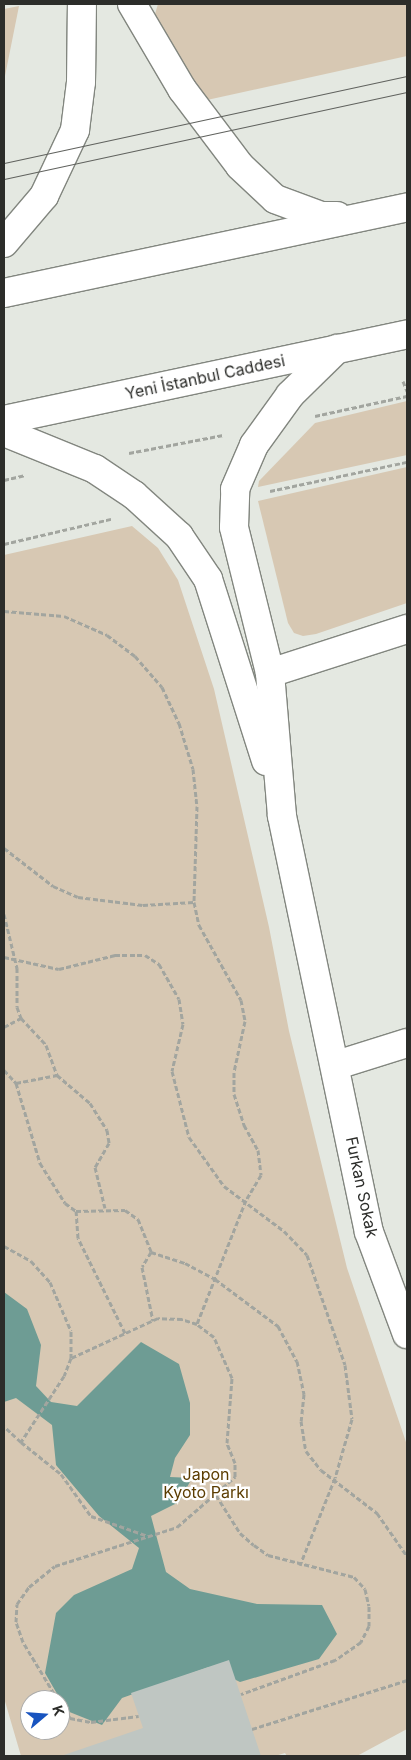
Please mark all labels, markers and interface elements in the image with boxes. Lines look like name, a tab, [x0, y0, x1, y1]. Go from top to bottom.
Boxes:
street label: Yeni İstanbul Caddesi	[123, 351, 287, 403]
street label: Furkan Sokak	[342, 1135, 382, 1239]
park label: Japon Kyoto Parkı	[163, 1464, 249, 1502]
north arrow	[20, 1690, 70, 1740]
text: K	[49, 1703, 68, 1718]

